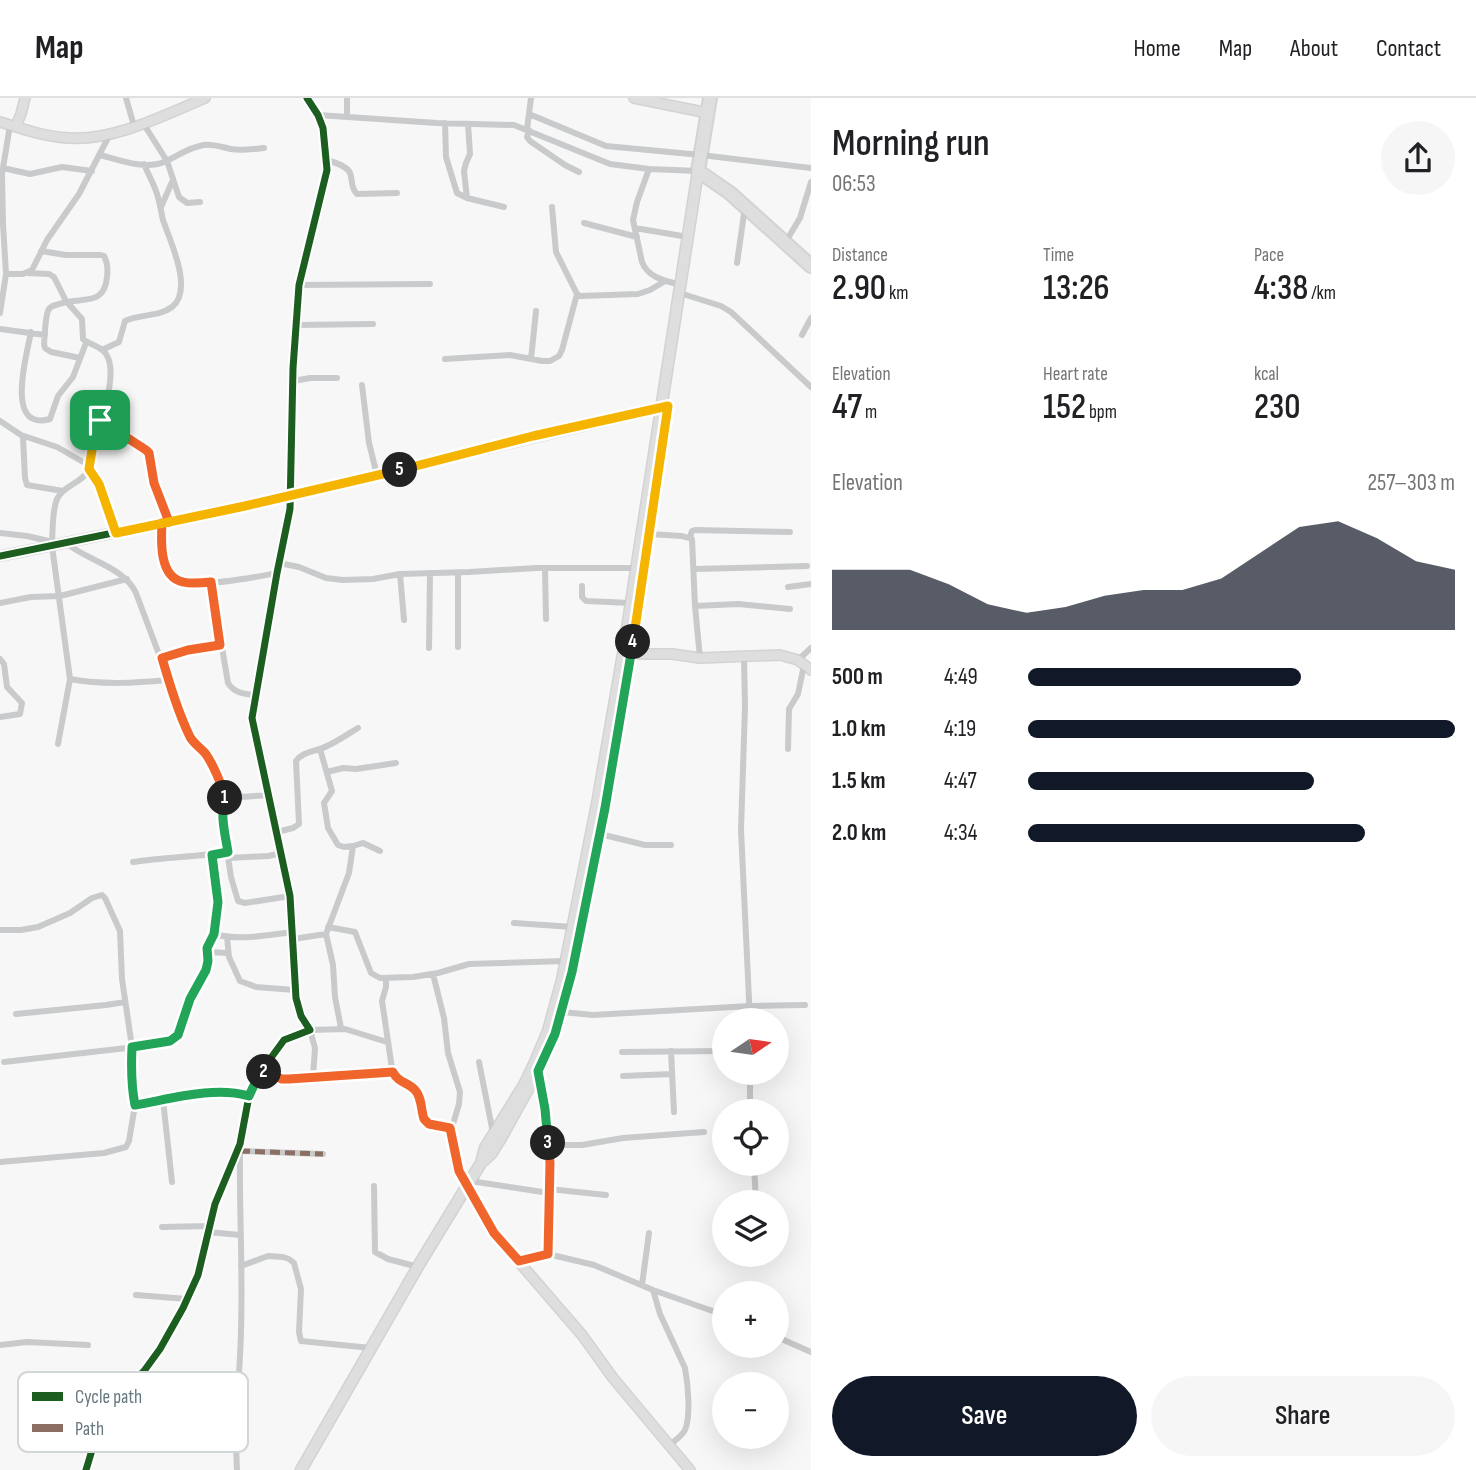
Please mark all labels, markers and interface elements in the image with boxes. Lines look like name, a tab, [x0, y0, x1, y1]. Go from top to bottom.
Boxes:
text: Map	[35, 28, 84, 68]
text: Home	[1133, 34, 1181, 63]
text: Map	[1219, 34, 1252, 63]
text: About	[1290, 34, 1338, 63]
text: Contact	[1376, 34, 1441, 63]
text: Morning run	[832, 121, 990, 166]
button: share	[1381, 121, 1455, 195]
text: 06:53	[832, 170, 876, 198]
text: Distance	[832, 244, 888, 267]
text: Time	[1043, 244, 1074, 267]
text: Pace	[1254, 244, 1284, 267]
text: 2.90	[832, 267, 886, 310]
text: 13:26	[1043, 267, 1110, 310]
text: 4:38	[1254, 267, 1308, 310]
text: km	[886, 282, 909, 305]
text: /km	[1308, 282, 1336, 305]
text: Elevation	[832, 363, 891, 386]
text: Heart rate	[1043, 363, 1108, 386]
text: kcal	[1254, 363, 1279, 386]
text: 47	[832, 386, 862, 429]
text: 152	[1043, 386, 1086, 429]
text: 230	[1254, 386, 1300, 429]
pin	[70, 390, 130, 450]
icon: arrive	[81, 401, 119, 439]
text: m	[862, 401, 877, 424]
text: bpm	[1086, 401, 1117, 424]
pin: 5	[382, 452, 418, 488]
text: 5	[395, 458, 404, 481]
text: Elevation	[832, 469, 903, 497]
text: 257–303 m	[1368, 469, 1455, 497]
pin: 4	[616, 624, 650, 660]
text: 4	[628, 630, 637, 653]
text: 500 m	[832, 663, 883, 691]
text: 4:49	[944, 663, 978, 691]
text: 1.0 km	[832, 715, 886, 743]
text: 4:19	[944, 715, 976, 743]
text: 1.5 km	[832, 767, 885, 795]
text: 4:47	[944, 767, 977, 795]
pin: 1	[208, 780, 243, 816]
text: 1	[221, 786, 228, 809]
text: 2.0 km	[832, 819, 886, 847]
text: 4:34	[944, 819, 977, 847]
north arrow	[712, 1008, 789, 1085]
map controls	[712, 1008, 789, 1449]
pin: 2	[246, 1054, 282, 1090]
text: 2	[259, 1060, 268, 1083]
button: locate	[712, 1099, 789, 1176]
pin: 3	[530, 1126, 566, 1160]
text: 3	[543, 1131, 552, 1154]
button: layers	[712, 1190, 789, 1267]
button: +	[712, 1281, 789, 1358]
legend	[18, 1372, 248, 1452]
button: −	[712, 1372, 789, 1449]
button: Save	[832, 1376, 1137, 1456]
button: Share	[1151, 1376, 1455, 1456]
text: Cycle path	[75, 1386, 142, 1409]
text: Path	[75, 1418, 104, 1441]

